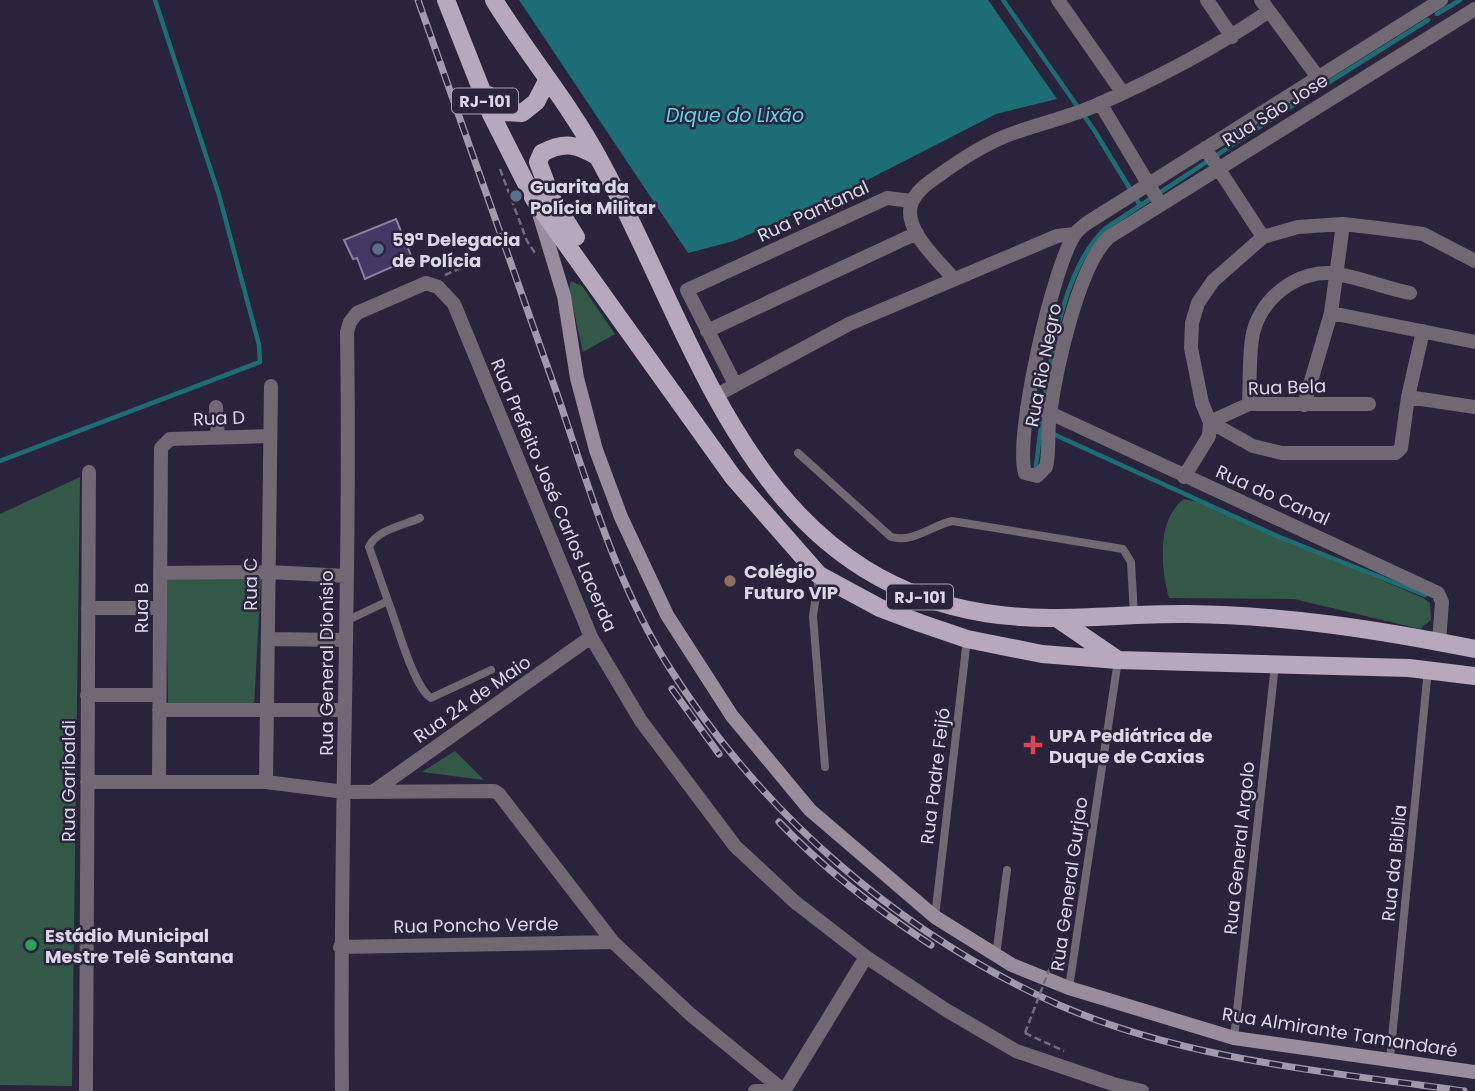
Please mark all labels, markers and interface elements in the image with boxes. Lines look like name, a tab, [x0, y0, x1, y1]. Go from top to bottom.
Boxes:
street label: Rua Sāo Jose	[1217, 68, 1333, 152]
road number: RJ-101	[452, 88, 518, 114]
water label: Dique do Lixão	[666, 102, 804, 129]
place label: Guarita da Polícia Militar	[530, 174, 656, 220]
street label: Rua Pantanal	[753, 174, 873, 248]
marker: Guarita da Polícia Militar	[508, 188, 524, 204]
place label: 59ª Delegacia de Polícia	[392, 227, 520, 273]
marker: 59ª Delegacia de Polícia	[370, 241, 386, 257]
street label: Rua Rio Negro	[1019, 301, 1067, 429]
street label: Rua Prefeito José Carlos Lacerda	[485, 355, 623, 635]
street label: Rua Bela	[1247, 373, 1327, 401]
street label: Rua D	[192, 405, 246, 431]
street label: Rua do Canal	[1212, 459, 1334, 531]
street label: Rua C	[238, 557, 263, 611]
place label: Colégio Futuro VIP	[744, 559, 838, 605]
street label: Rua General Dionísio	[314, 570, 339, 756]
marker: Colégio Futuro VIP	[722, 573, 738, 589]
street label: Rua B	[129, 583, 154, 633]
road number: RJ-101	[887, 584, 953, 610]
street label: Rua 24 de Maio	[408, 649, 536, 749]
street label: Rua Padre Feijó	[914, 706, 956, 846]
street label: Rua Garibaldi	[56, 720, 81, 842]
place label: UPA Pediátrica de Duque de Caxias	[1049, 723, 1213, 769]
marker: UPA Pediátrica de Duque de Caxias	[1023, 735, 1043, 755]
street label: Rua General Argolo	[1217, 760, 1261, 936]
street label: Rua General Gurjao	[1044, 795, 1094, 973]
street label: Rua da Biblia	[1375, 803, 1413, 923]
street label: Rua Poncho Verde	[393, 911, 559, 939]
place label: Estádio Municipal Mestre Telê Santana	[45, 923, 234, 969]
marker: Estádio Municipal Mestre Telê Santana	[23, 937, 39, 953]
street label: Rua Almirante Tamandaré	[1220, 1001, 1460, 1063]

